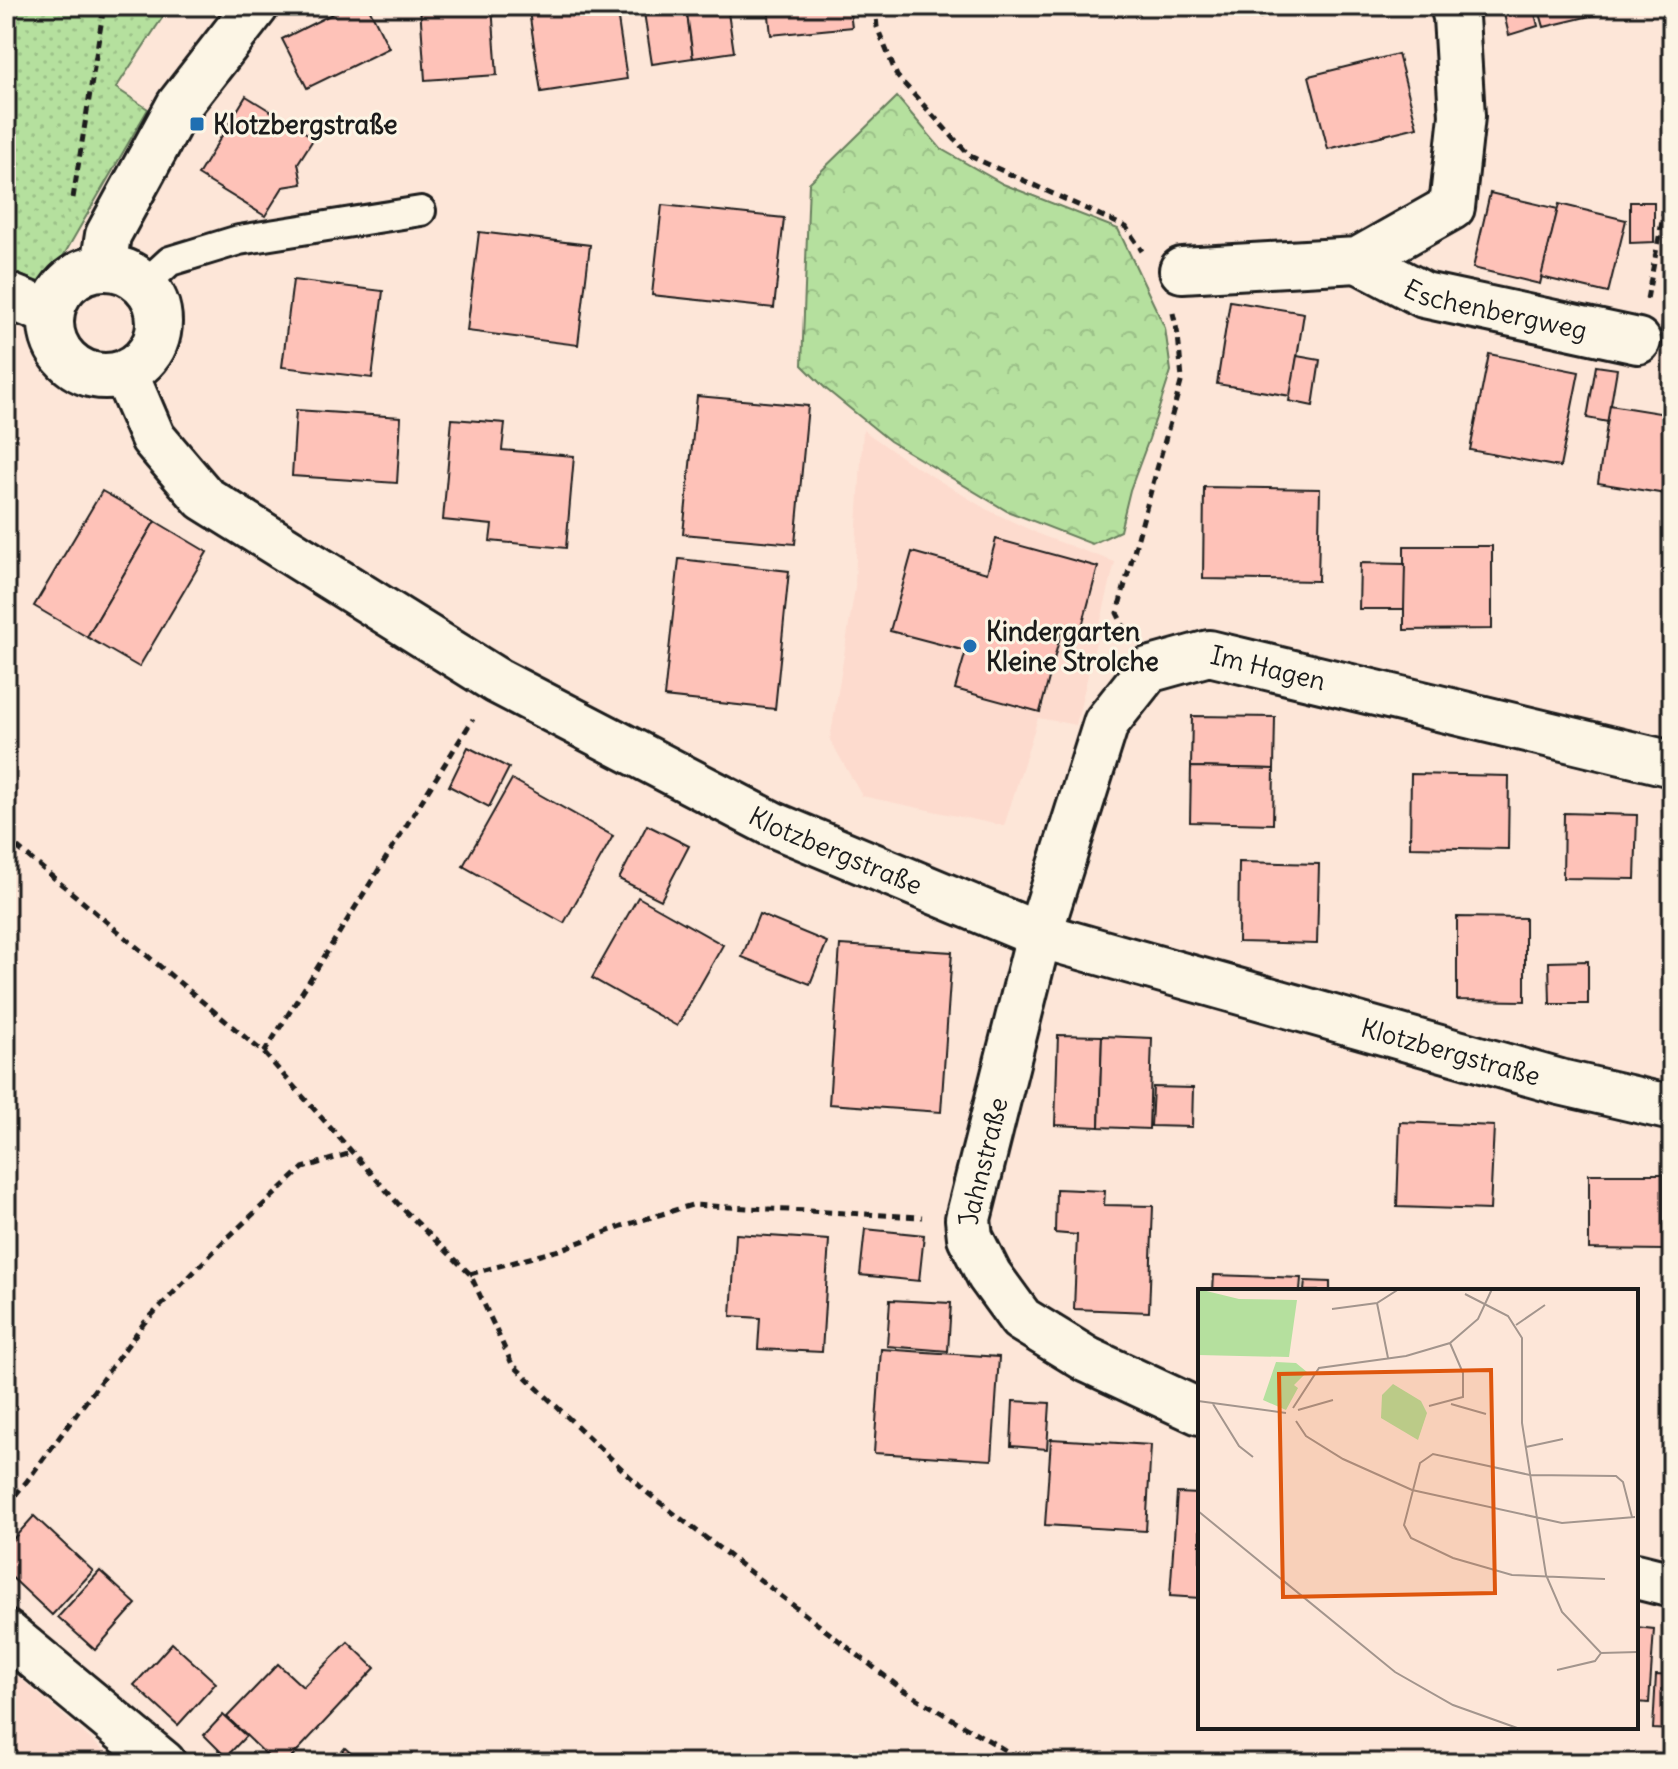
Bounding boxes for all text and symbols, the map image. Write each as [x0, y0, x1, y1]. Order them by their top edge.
place label: Klotzbergstraße [213, 108, 398, 141]
marker: Klotzbergstraße [188, 115, 206, 133]
street label: Eschenbergweg [1399, 271, 1590, 346]
place label: Kindergarten Kleine Strolche [986, 615, 1159, 678]
marker: Kindergarten Kleine Strolche [961, 637, 979, 655]
street label: Im Hagen [1207, 638, 1329, 697]
street label: Klotzbergstraße [744, 799, 927, 901]
street label: Klotzbergstraße [1357, 1010, 1544, 1092]
street label: Jahnstraße [951, 1094, 1014, 1228]
inset map [1198, 1289, 1638, 1729]

